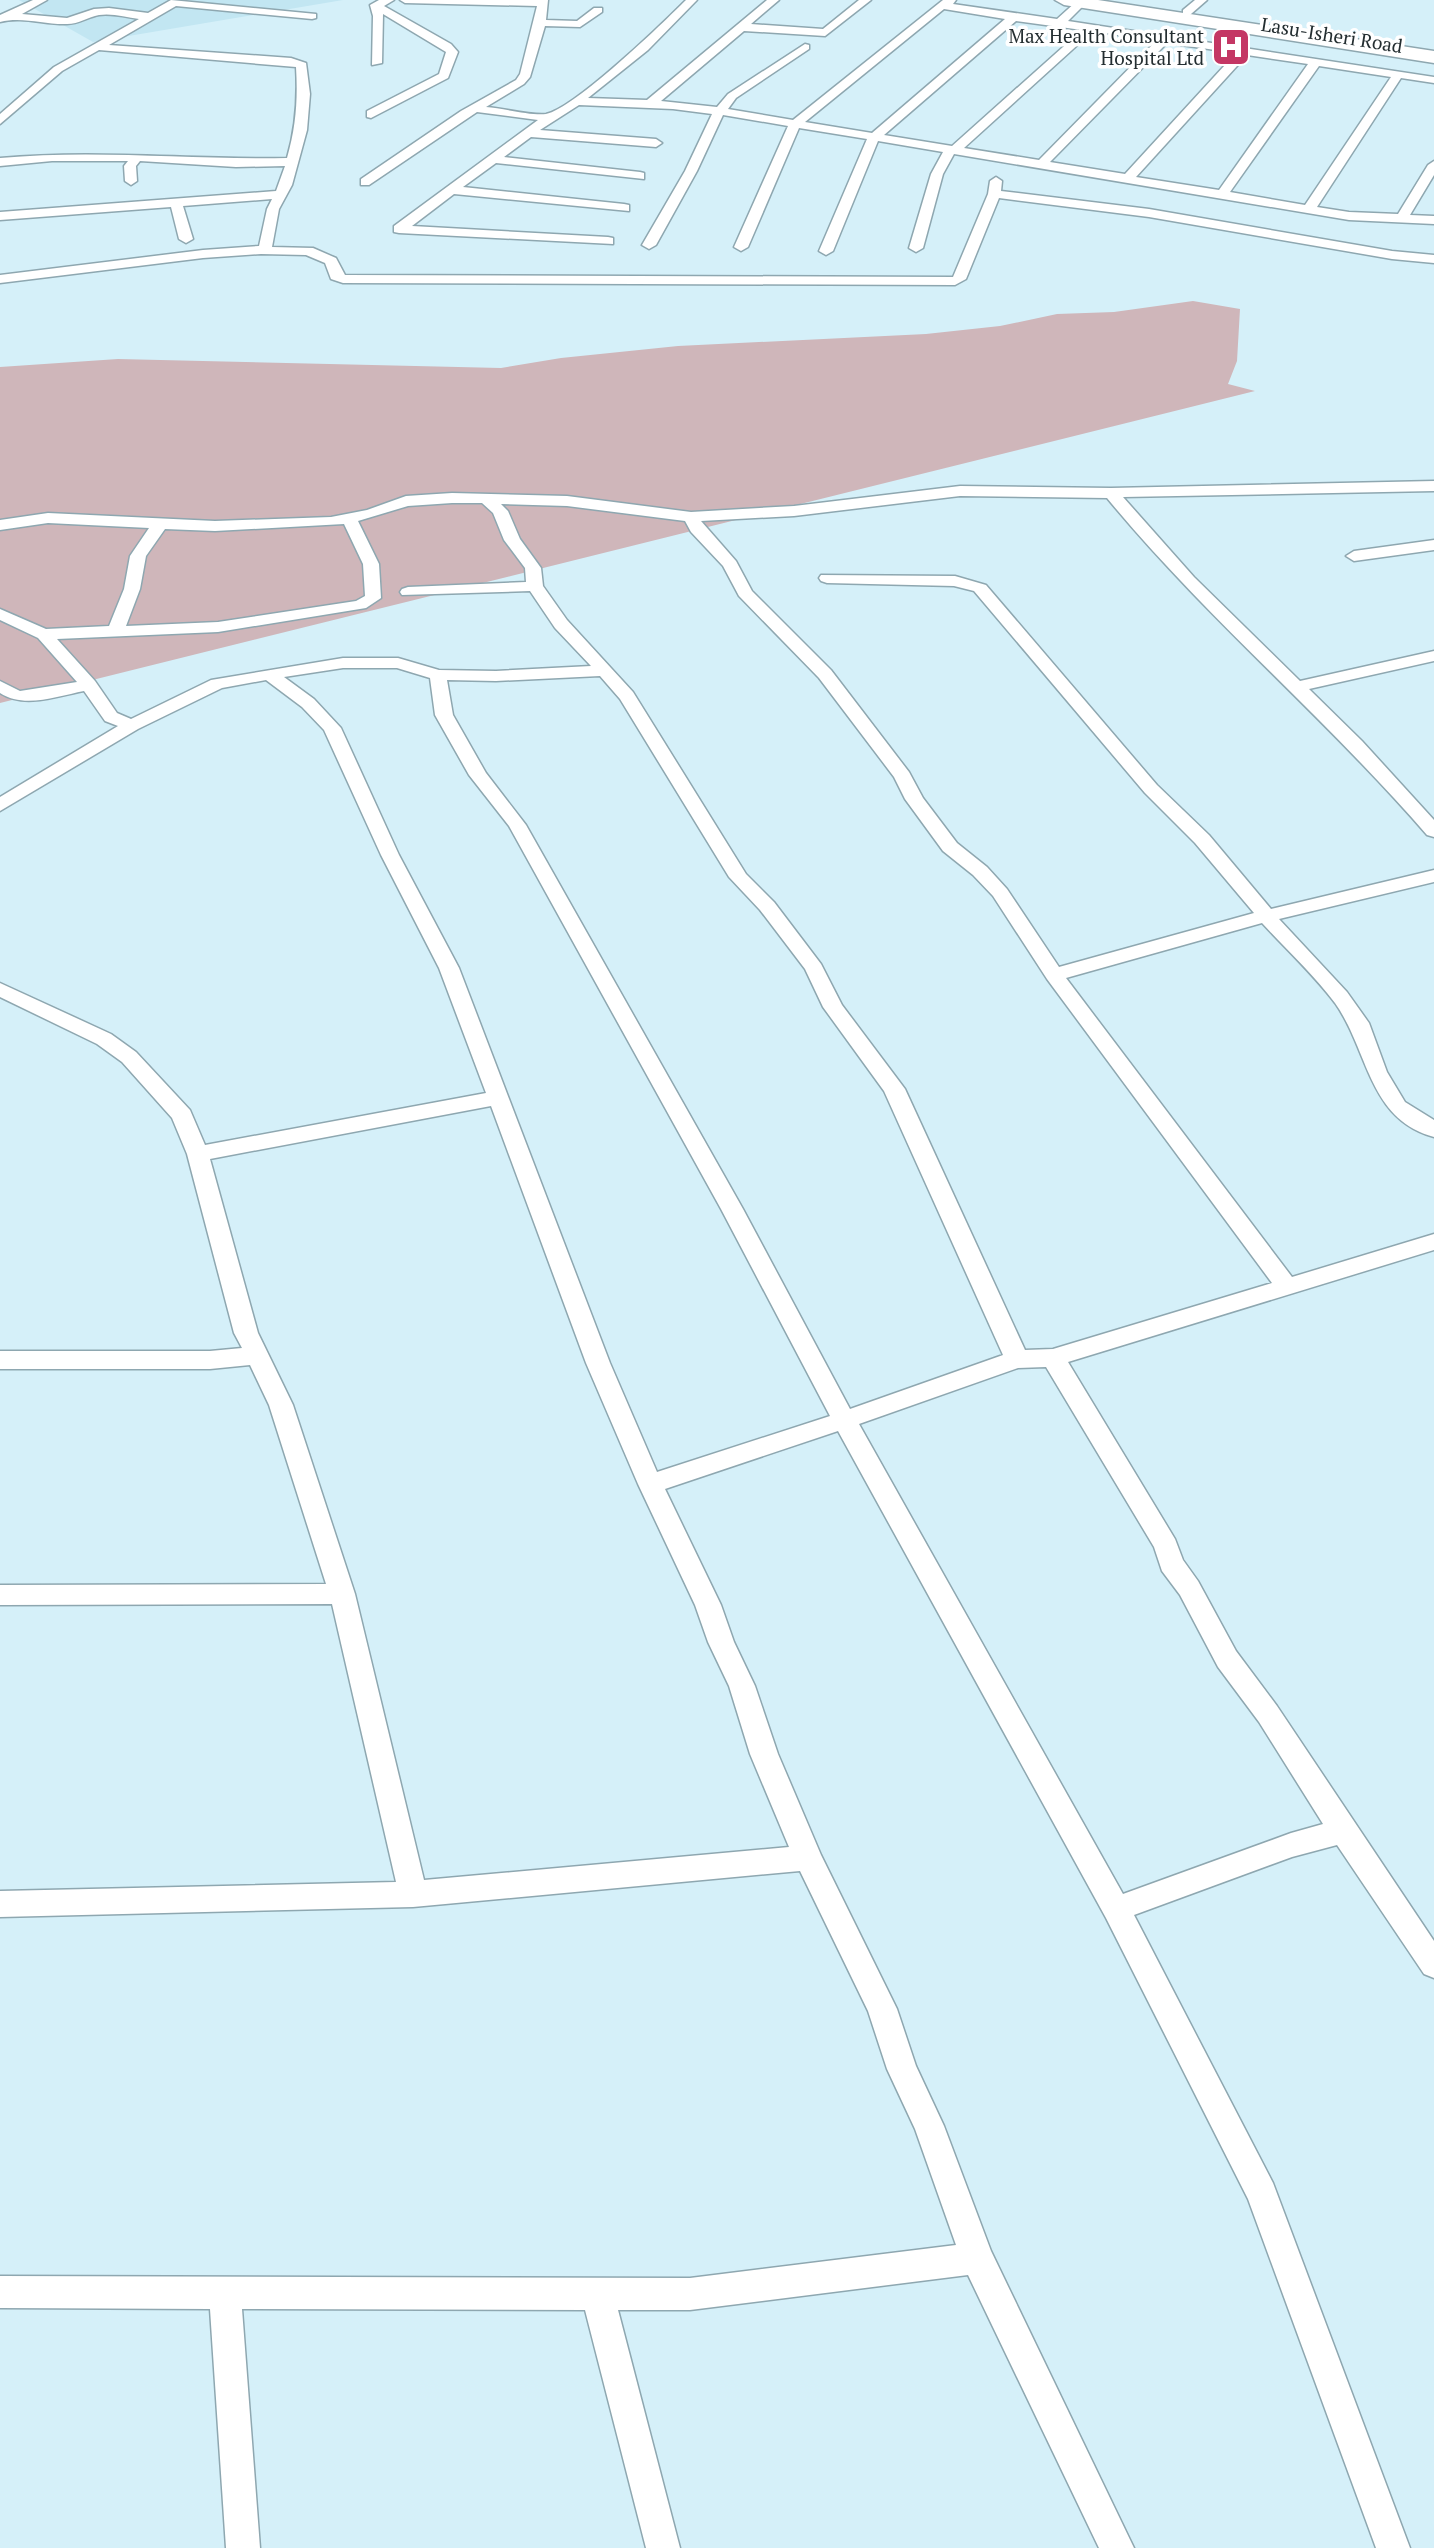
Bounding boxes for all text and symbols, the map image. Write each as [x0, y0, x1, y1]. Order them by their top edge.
street label: Lasu-Isheri Road [1260, 11, 1405, 58]
place label: Max Health Consultant Hospital Ltd [1009, 23, 1204, 70]
hospital icon: Max Health Consultant Hospital Ltd [1210, 26, 1252, 68]

